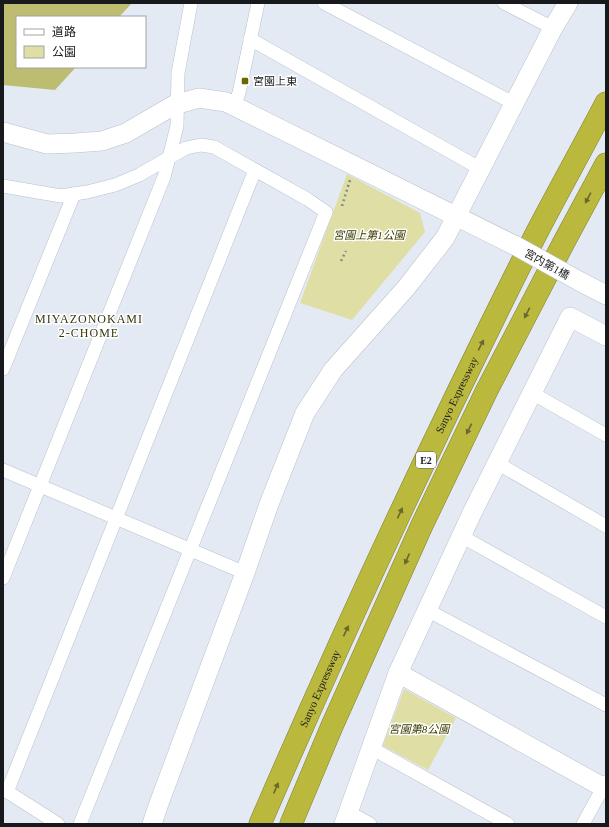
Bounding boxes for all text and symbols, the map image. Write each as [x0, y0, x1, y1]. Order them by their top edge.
legend [16, 16, 146, 68]
text: 道路 [52, 25, 76, 39]
text: 公園 [52, 45, 76, 59]
place label: 宮園上東 [253, 75, 297, 87]
marker: 宮園上東 [240, 76, 250, 86]
one-way arrow [584, 192, 591, 204]
park label: 宮園上第1公園 [333, 229, 407, 241]
street label: 宮内第1橋 [522, 247, 572, 281]
one-way arrow [524, 307, 530, 319]
district label: MIYAZONOKAMI 2-CHOME [35, 312, 143, 340]
one-way arrow [478, 340, 484, 351]
street label: Sanyo Expressway [433, 354, 480, 435]
one-way arrow [466, 424, 472, 435]
road number: E2 [416, 452, 436, 468]
one-way arrow [397, 507, 403, 519]
one-way arrow [404, 554, 410, 565]
one-way arrow [343, 625, 349, 637]
street label: Sanyo Expressway [297, 648, 342, 729]
park label: 宮園第8公園 [389, 723, 451, 735]
one-way arrow [273, 783, 279, 794]

